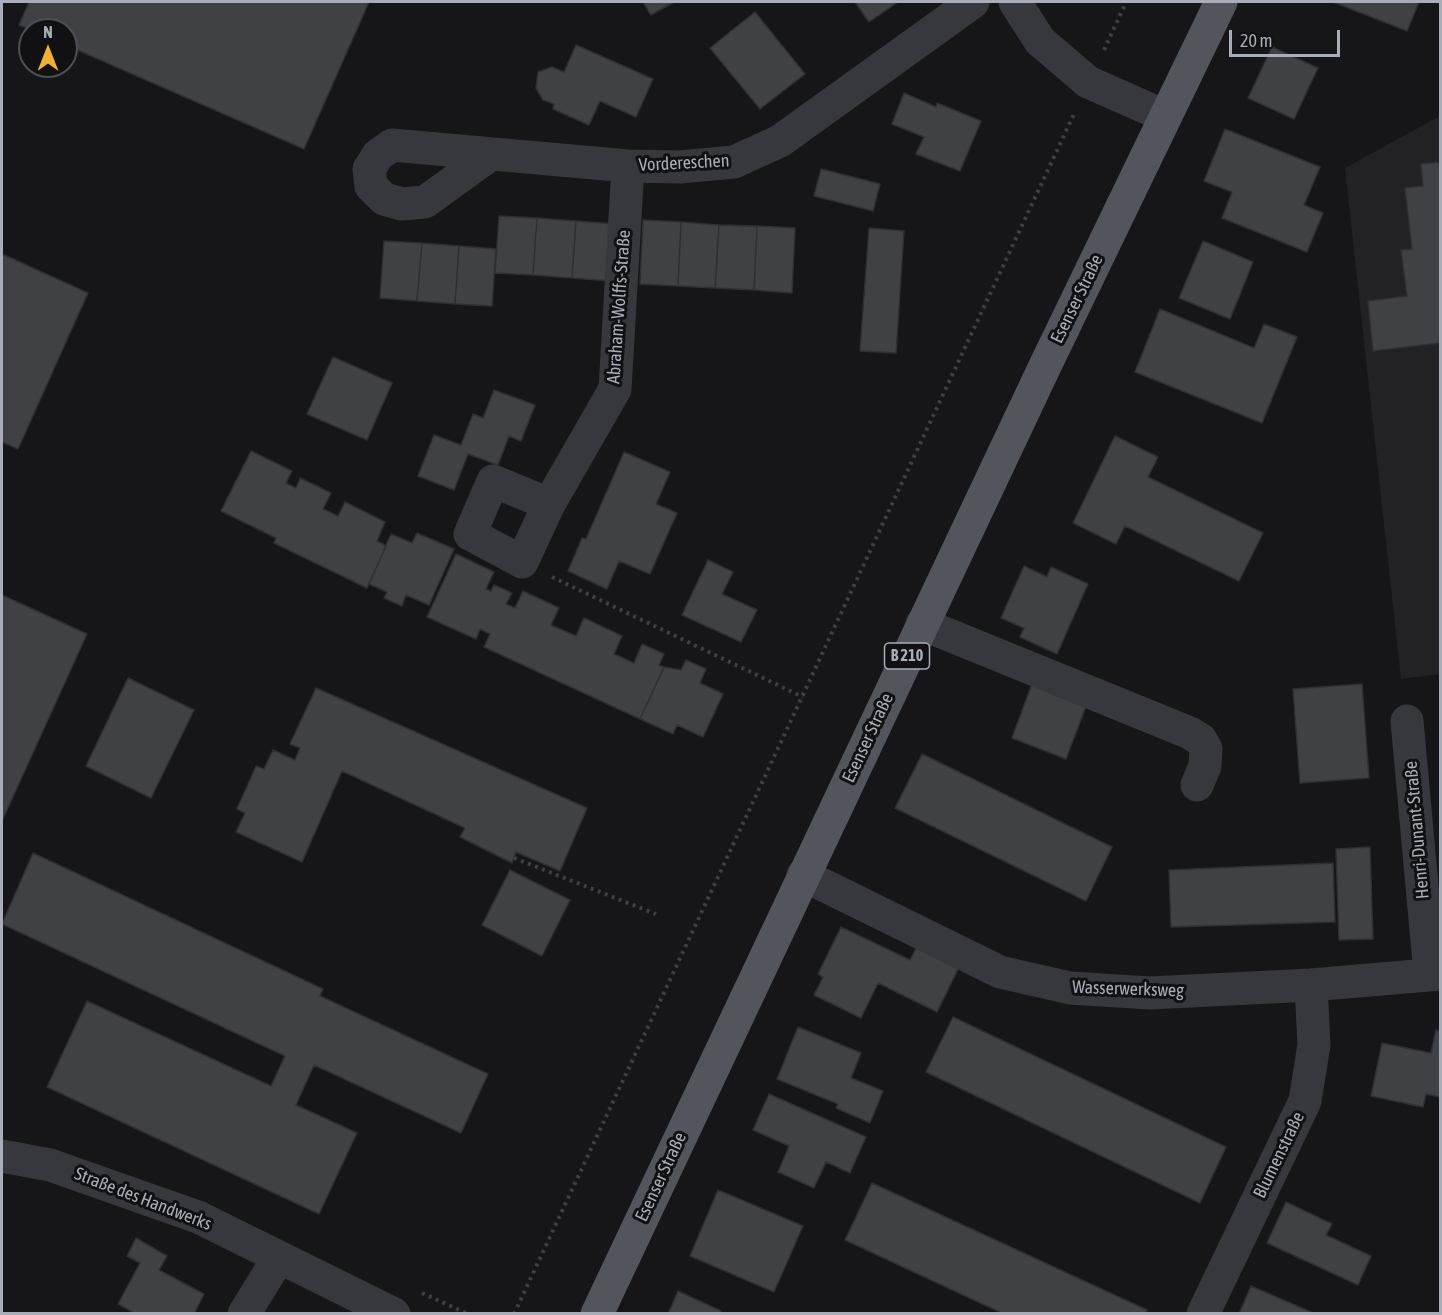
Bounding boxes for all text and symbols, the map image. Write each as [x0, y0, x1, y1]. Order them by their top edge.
north arrow [18, 18, 78, 78]
scale bar [1232, 18, 1343, 56]
text: N [43, 23, 53, 41]
text: 20 m [1240, 30, 1272, 51]
street label: Vordereschen [638, 150, 730, 176]
street label: Abraham-Wolffs-Straße [603, 229, 635, 385]
street label: Esenser Straße [1046, 251, 1108, 347]
road number: B 210 [884, 643, 930, 669]
street label: Esenser Straße [838, 690, 898, 786]
street label: Henri-Dunant-Straße [1400, 760, 1434, 900]
street label: Wasserwerksweg [1072, 976, 1184, 1002]
street label: Blumenstraße [1249, 1108, 1309, 1202]
street label: Esenser Straße [631, 1129, 691, 1225]
street label: Straße des Handwerks [71, 1163, 215, 1235]

